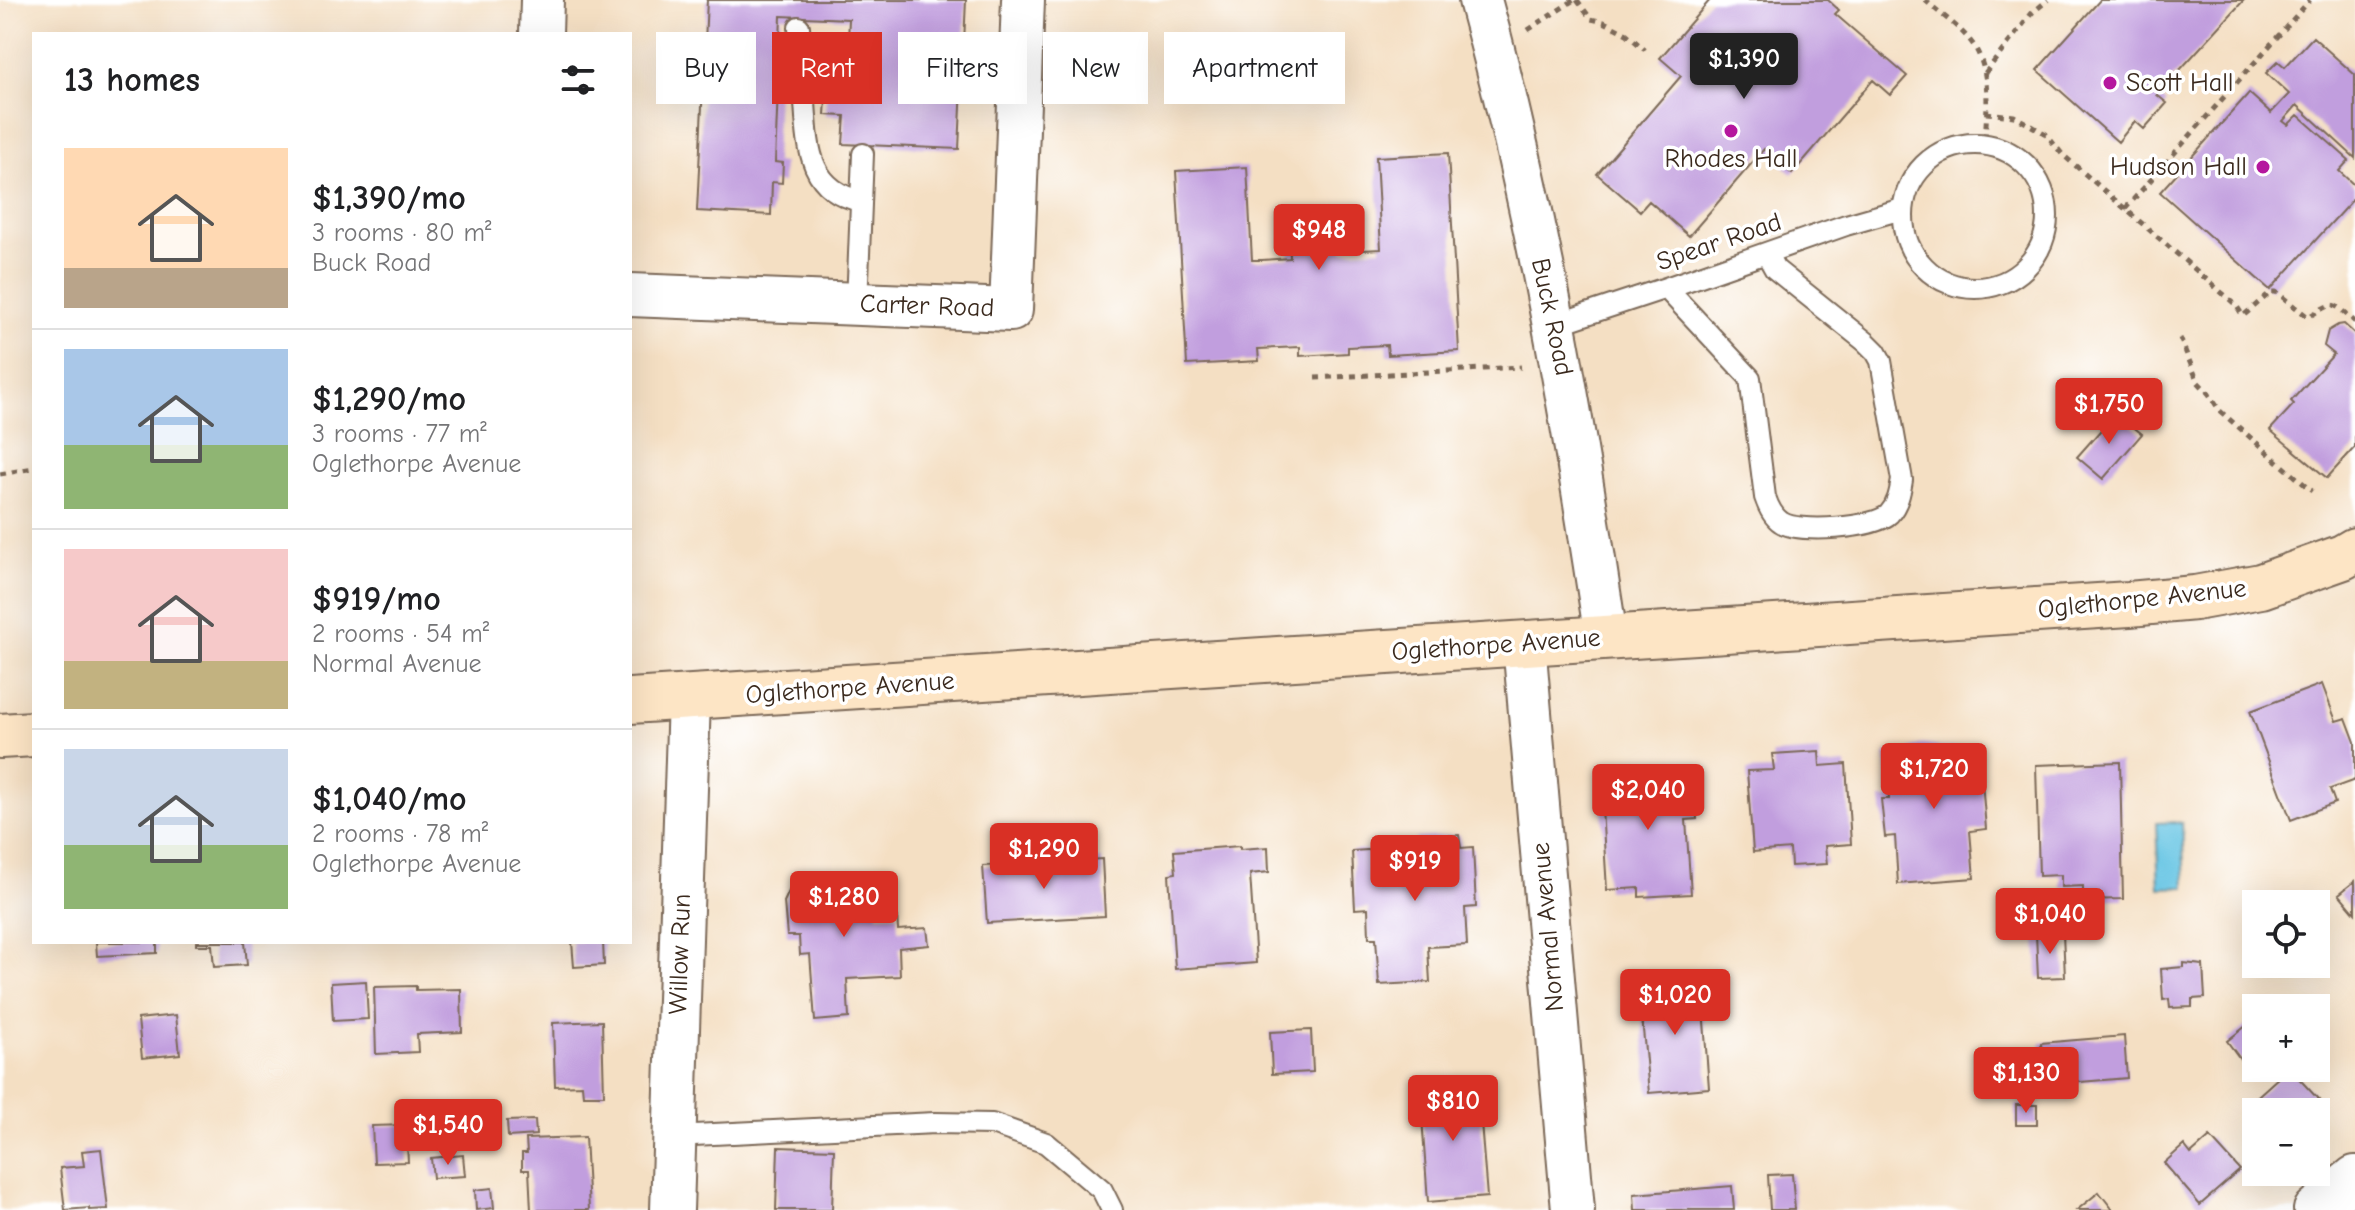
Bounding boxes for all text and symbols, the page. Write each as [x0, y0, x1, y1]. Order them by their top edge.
chip: Buy [656, 32, 756, 104]
chip: Rent [772, 32, 882, 104]
chip: Filters [898, 32, 1027, 104]
chip: New [1043, 32, 1148, 104]
chip: Apartment [1164, 32, 1345, 104]
pin: $1,390 [1679, 33, 1809, 101]
text: $1,390 [1708, 44, 1780, 74]
icon: filters [556, 58, 600, 102]
text: 13 homes [64, 60, 200, 100]
place label: Scott Hall [2126, 68, 2234, 98]
marker: Scott Hall [2101, 74, 2119, 92]
marker: Rhodes Hall [1722, 122, 1740, 140]
place label: Rhodes Hall [1664, 144, 1798, 174]
place label: Hudson Hall [2110, 152, 2247, 182]
marker: Hudson Hall [2254, 158, 2272, 176]
text: $1,390/mo [312, 178, 466, 218]
icon: home [128, 180, 224, 276]
pin: $948 [1272, 204, 1366, 272]
street label: Spear Road [1653, 207, 1785, 277]
text: $948 [1292, 215, 1346, 245]
text: 3 rooms · 80 m² [312, 218, 491, 248]
text: Buck Road [312, 248, 431, 278]
street label: Buck Road [1525, 256, 1579, 378]
street label: Carter Road [859, 289, 995, 323]
pin: $1,750 [2044, 378, 2174, 446]
text: $1,290/mo [312, 379, 466, 419]
icon: home [128, 381, 224, 477]
text: $1,750 [2073, 389, 2145, 419]
text: 3 rooms · 77 m² [312, 419, 487, 449]
text: Oglethorpe Avenue [312, 449, 521, 479]
street label: Oglethorpe Avenue [2036, 573, 2248, 625]
text: $919/mo [312, 579, 441, 619]
icon: home [128, 581, 224, 677]
text: 2 rooms · 54 m² [312, 619, 489, 649]
street label: Oglethorpe Avenue [1391, 623, 1601, 667]
text: Normal Avenue [312, 649, 482, 679]
street label: Oglethorpe Avenue [745, 666, 955, 710]
pin: $1,720 [1869, 743, 1999, 811]
text: $1,720 [1899, 754, 1969, 784]
pin: $2,040 [1583, 764, 1713, 832]
text: $2,040 [1610, 775, 1686, 805]
text: $1,040/mo [312, 779, 467, 819]
icon: home [128, 781, 224, 877]
text: 2 rooms · 78 m² [312, 819, 488, 849]
pin: $1,290 [979, 823, 1109, 891]
text: $1,290 [1008, 834, 1080, 864]
pin: $919 [1368, 835, 1462, 903]
street label: Normal Avenue [1526, 841, 1570, 1013]
text: $919 [1388, 846, 1442, 876]
text: Oglethorpe Avenue [312, 849, 521, 879]
pin: $1,280 [779, 871, 909, 939]
text: $1,280 [808, 882, 880, 912]
pin: $1,040 [1985, 888, 2115, 956]
map controls [2242, 890, 2330, 1186]
button: locate [2242, 890, 2330, 978]
street label: Willow Run [663, 893, 697, 1015]
text: $1,040 [2014, 899, 2086, 929]
pin: $1,020 [1610, 969, 1740, 1037]
text: $1,020 [1638, 980, 1712, 1010]
button: + [2242, 994, 2330, 1082]
pin: $1,130 [1961, 1047, 2091, 1115]
text: $1,130 [1992, 1058, 2060, 1088]
pin: $810 [1406, 1075, 1500, 1143]
text: $810 [1426, 1086, 1480, 1116]
button: − [2242, 1098, 2330, 1186]
pin: $1,540 [383, 1099, 513, 1167]
text: $1,540 [412, 1110, 484, 1140]

